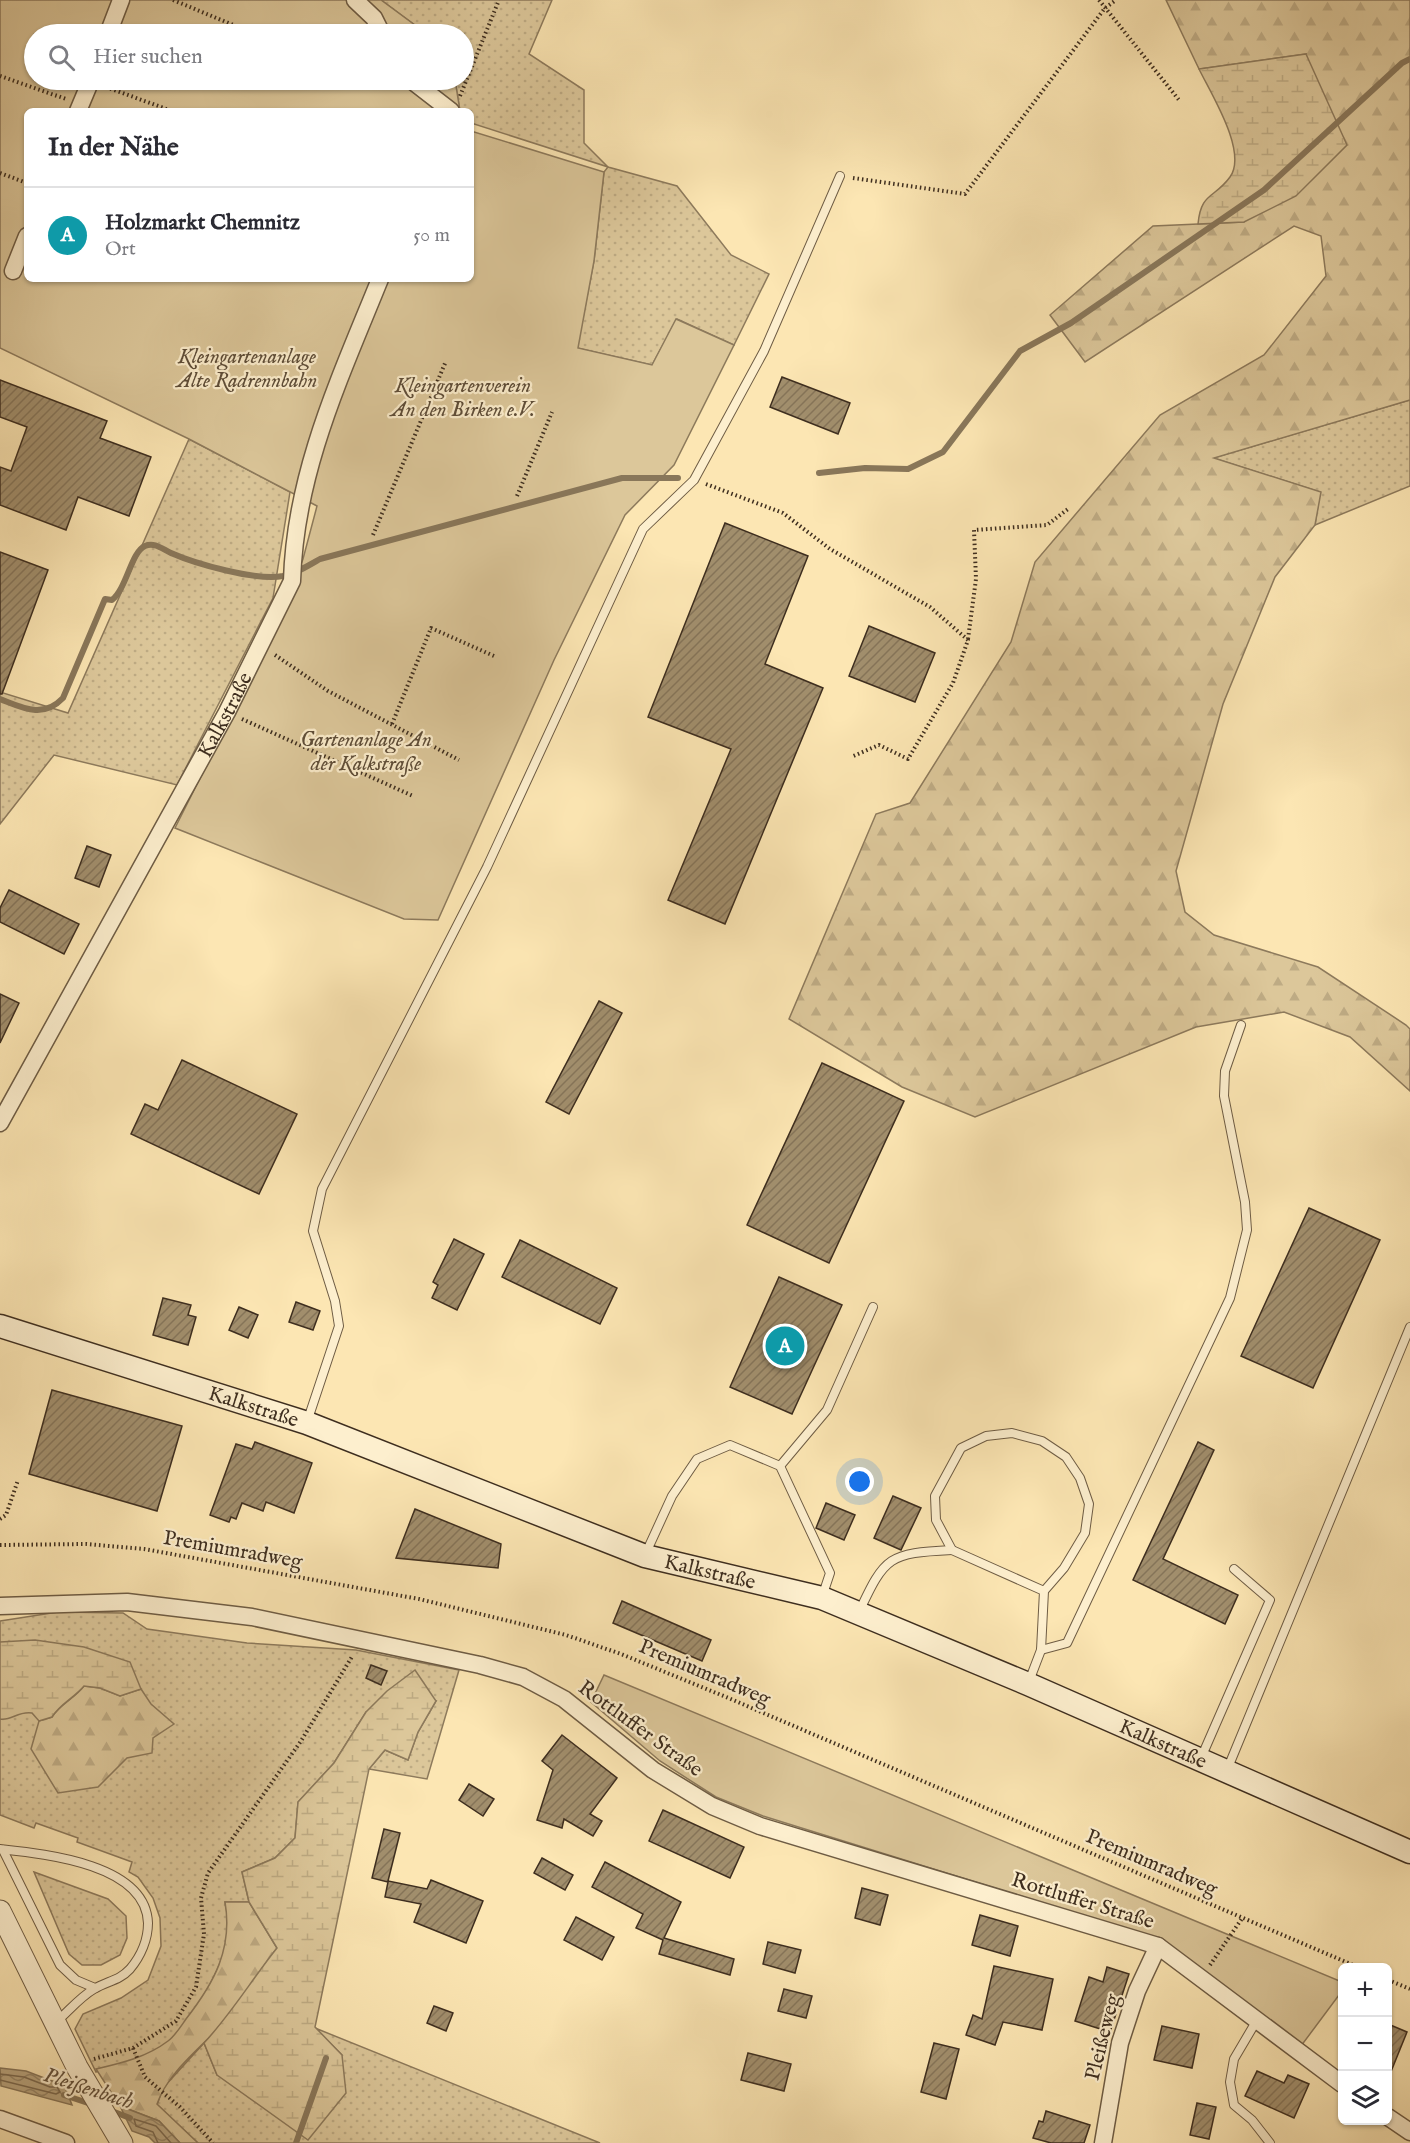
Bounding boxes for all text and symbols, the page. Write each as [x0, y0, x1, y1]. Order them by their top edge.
search box [24, 24, 474, 90]
icon: search [45, 41, 78, 74]
text: Hier suchen [93, 43, 203, 71]
text: In der Nähe [48, 131, 179, 164]
text: Holzmarkt Chemnitz [105, 209, 300, 237]
text: A [61, 223, 74, 248]
text: 50 m [413, 223, 450, 248]
text: Ort [105, 237, 136, 262]
park label: Kleingartenanlage Alte Radrennbahn [175, 344, 317, 395]
park label: Kleingartenverein An den Birken e.V. [389, 373, 536, 424]
street label: Kalkstraße [192, 668, 260, 763]
park label: Gartenanlage An der Kalkstraße [300, 727, 432, 778]
pin: A [766, 1324, 804, 1368]
street label: Kalkstraße [205, 1381, 302, 1435]
your location [845, 1467, 874, 1496]
street label: Premiumradweg [161, 1525, 305, 1576]
street label: Kalkstraße [661, 1549, 758, 1597]
street label: Premiumradweg [634, 1633, 775, 1714]
street label: Rottluffer Straße [572, 1675, 708, 1784]
street label: Kalkstraße [1114, 1714, 1211, 1776]
street label: Premiumradweg [1081, 1823, 1222, 1904]
street label: Rottluffer Straße [1008, 1867, 1158, 1936]
map controls [1338, 1963, 1392, 2125]
button: + [1338, 1963, 1392, 2017]
street label: Pleißeweg [1080, 1991, 1127, 2083]
button: − [1338, 2017, 1392, 2071]
water label: Pleißenbach [40, 2061, 137, 2117]
button: layers [1338, 2071, 1392, 2125]

